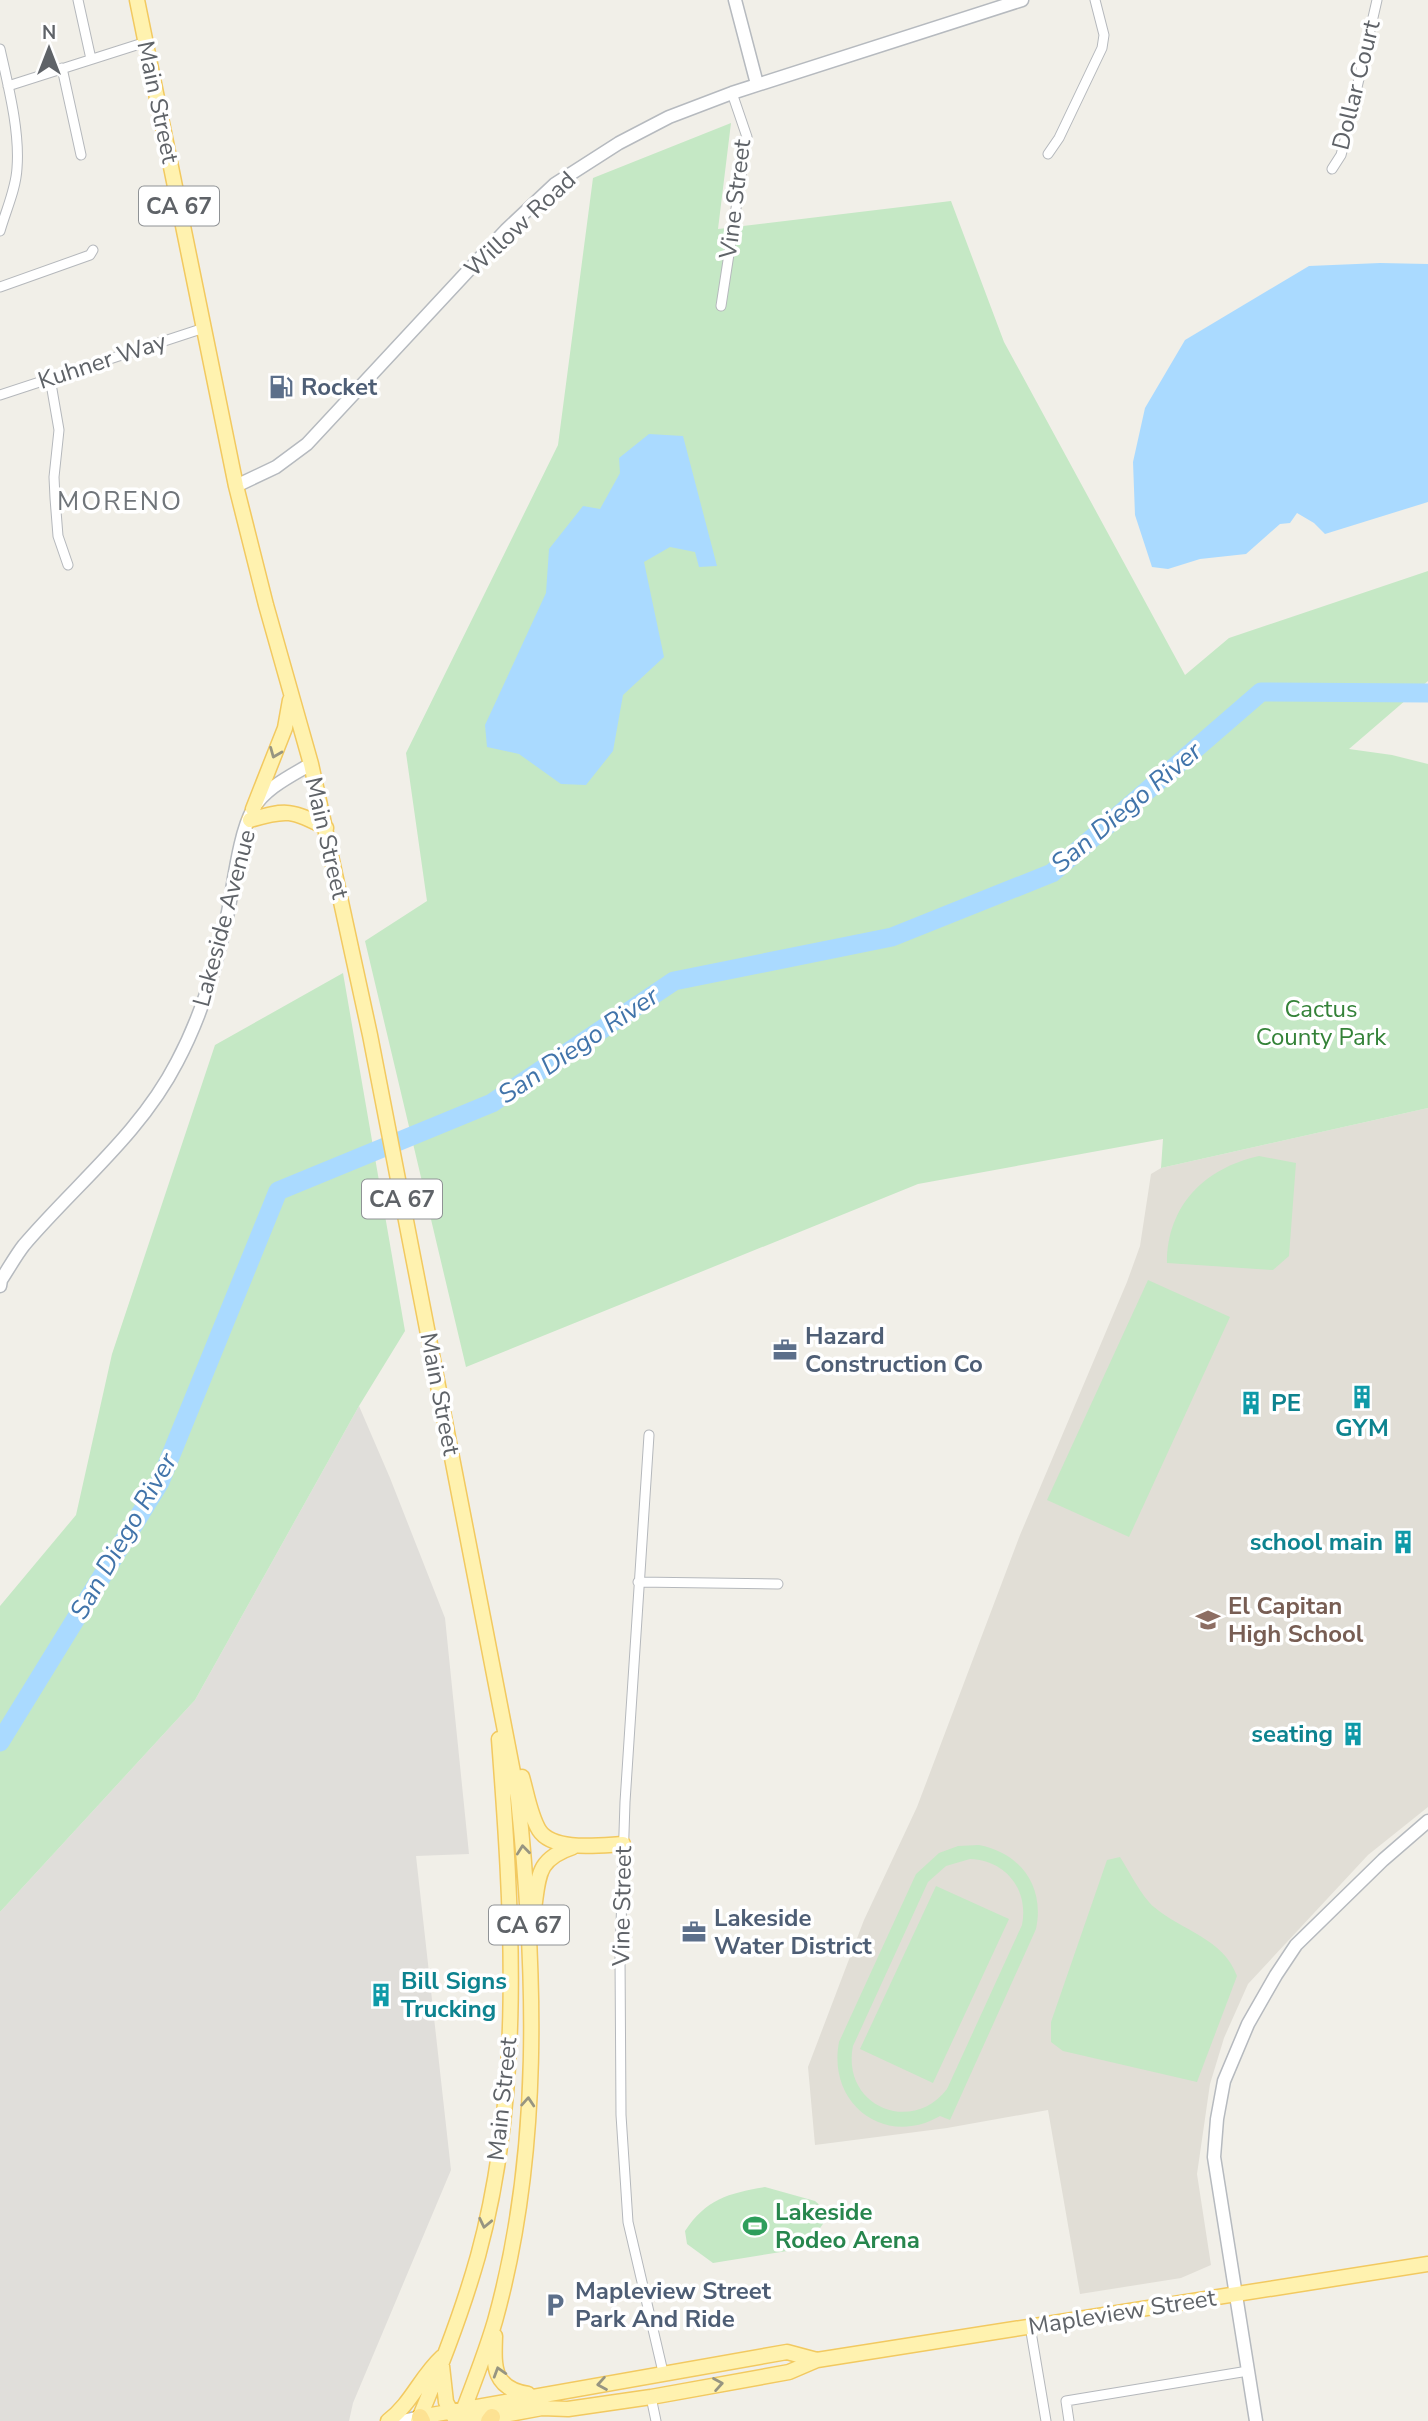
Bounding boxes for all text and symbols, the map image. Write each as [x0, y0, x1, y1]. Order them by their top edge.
north arrow [14, 14, 84, 84]
street label: Dollar Court [1324, 16, 1388, 153]
text: N [42, 20, 56, 46]
street label: Main Street [129, 38, 187, 167]
street label: Vine Street [712, 137, 758, 262]
street label: Willow Road [457, 164, 583, 284]
road number: CA 67 [139, 186, 219, 226]
street label: Kuhner Way [34, 325, 171, 397]
place label: Rocket [301, 371, 378, 403]
fuel station icon: Rocket [267, 373, 295, 401]
district label: MORENO [57, 484, 183, 519]
water label: San Diego River [1044, 734, 1210, 881]
one-way arrow [270, 746, 284, 758]
street label: Main Street [297, 774, 357, 903]
street label: Lakeside Avenue [185, 826, 263, 1010]
water label: San Diego River [491, 978, 666, 1112]
park label: Cactus County Park [1256, 993, 1387, 1053]
road number: CA 67 [362, 1180, 442, 1218]
place label: Hazard Construction Co [805, 1320, 983, 1380]
street label: Main Street [412, 1330, 468, 1459]
office icon: Hazard Construction Co [771, 1336, 799, 1364]
building icon: GYM [1348, 1383, 1376, 1411]
place label: PE [1271, 1387, 1301, 1419]
building icon: PE [1237, 1389, 1265, 1417]
place label: GYM [1335, 1412, 1389, 1444]
water label: San Diego River [62, 1446, 186, 1626]
place label: school main [1250, 1526, 1383, 1558]
building icon: school main [1389, 1528, 1417, 1556]
place label: El Capitan High School [1228, 1590, 1364, 1650]
school or university icon: El Capitan High School [1194, 1606, 1222, 1634]
place label: seating [1251, 1718, 1333, 1750]
building icon: seating [1339, 1720, 1367, 1748]
one-way arrow [516, 1844, 531, 1855]
street label: Vine Street [605, 1845, 639, 1967]
place label: Lakeside Water District [714, 1902, 873, 1962]
road number: CA 67 [489, 1906, 569, 1944]
office icon: Lakeside Water District [680, 1918, 708, 1946]
place label: Bill Signs Trucking [401, 1965, 507, 2025]
building icon: Bill Signs Trucking [367, 1981, 395, 2009]
street label: Main Street [480, 2035, 524, 2162]
one-way arrow [520, 2096, 535, 2107]
place label: Lakeside Rodeo Arena [775, 2196, 920, 2256]
sports icon: Lakeside Rodeo Arena [741, 2212, 769, 2240]
one-way arrow [478, 2217, 493, 2229]
place label: Mapleview Street Park And Ride [575, 2275, 772, 2335]
street label: Mapleview Street [1026, 2281, 1219, 2343]
parking icon: Mapleview Street Park And Ride [541, 2291, 569, 2319]
one-way arrow [492, 2367, 507, 2379]
one-way arrow [596, 2376, 608, 2391]
one-way arrow [712, 2377, 724, 2392]

